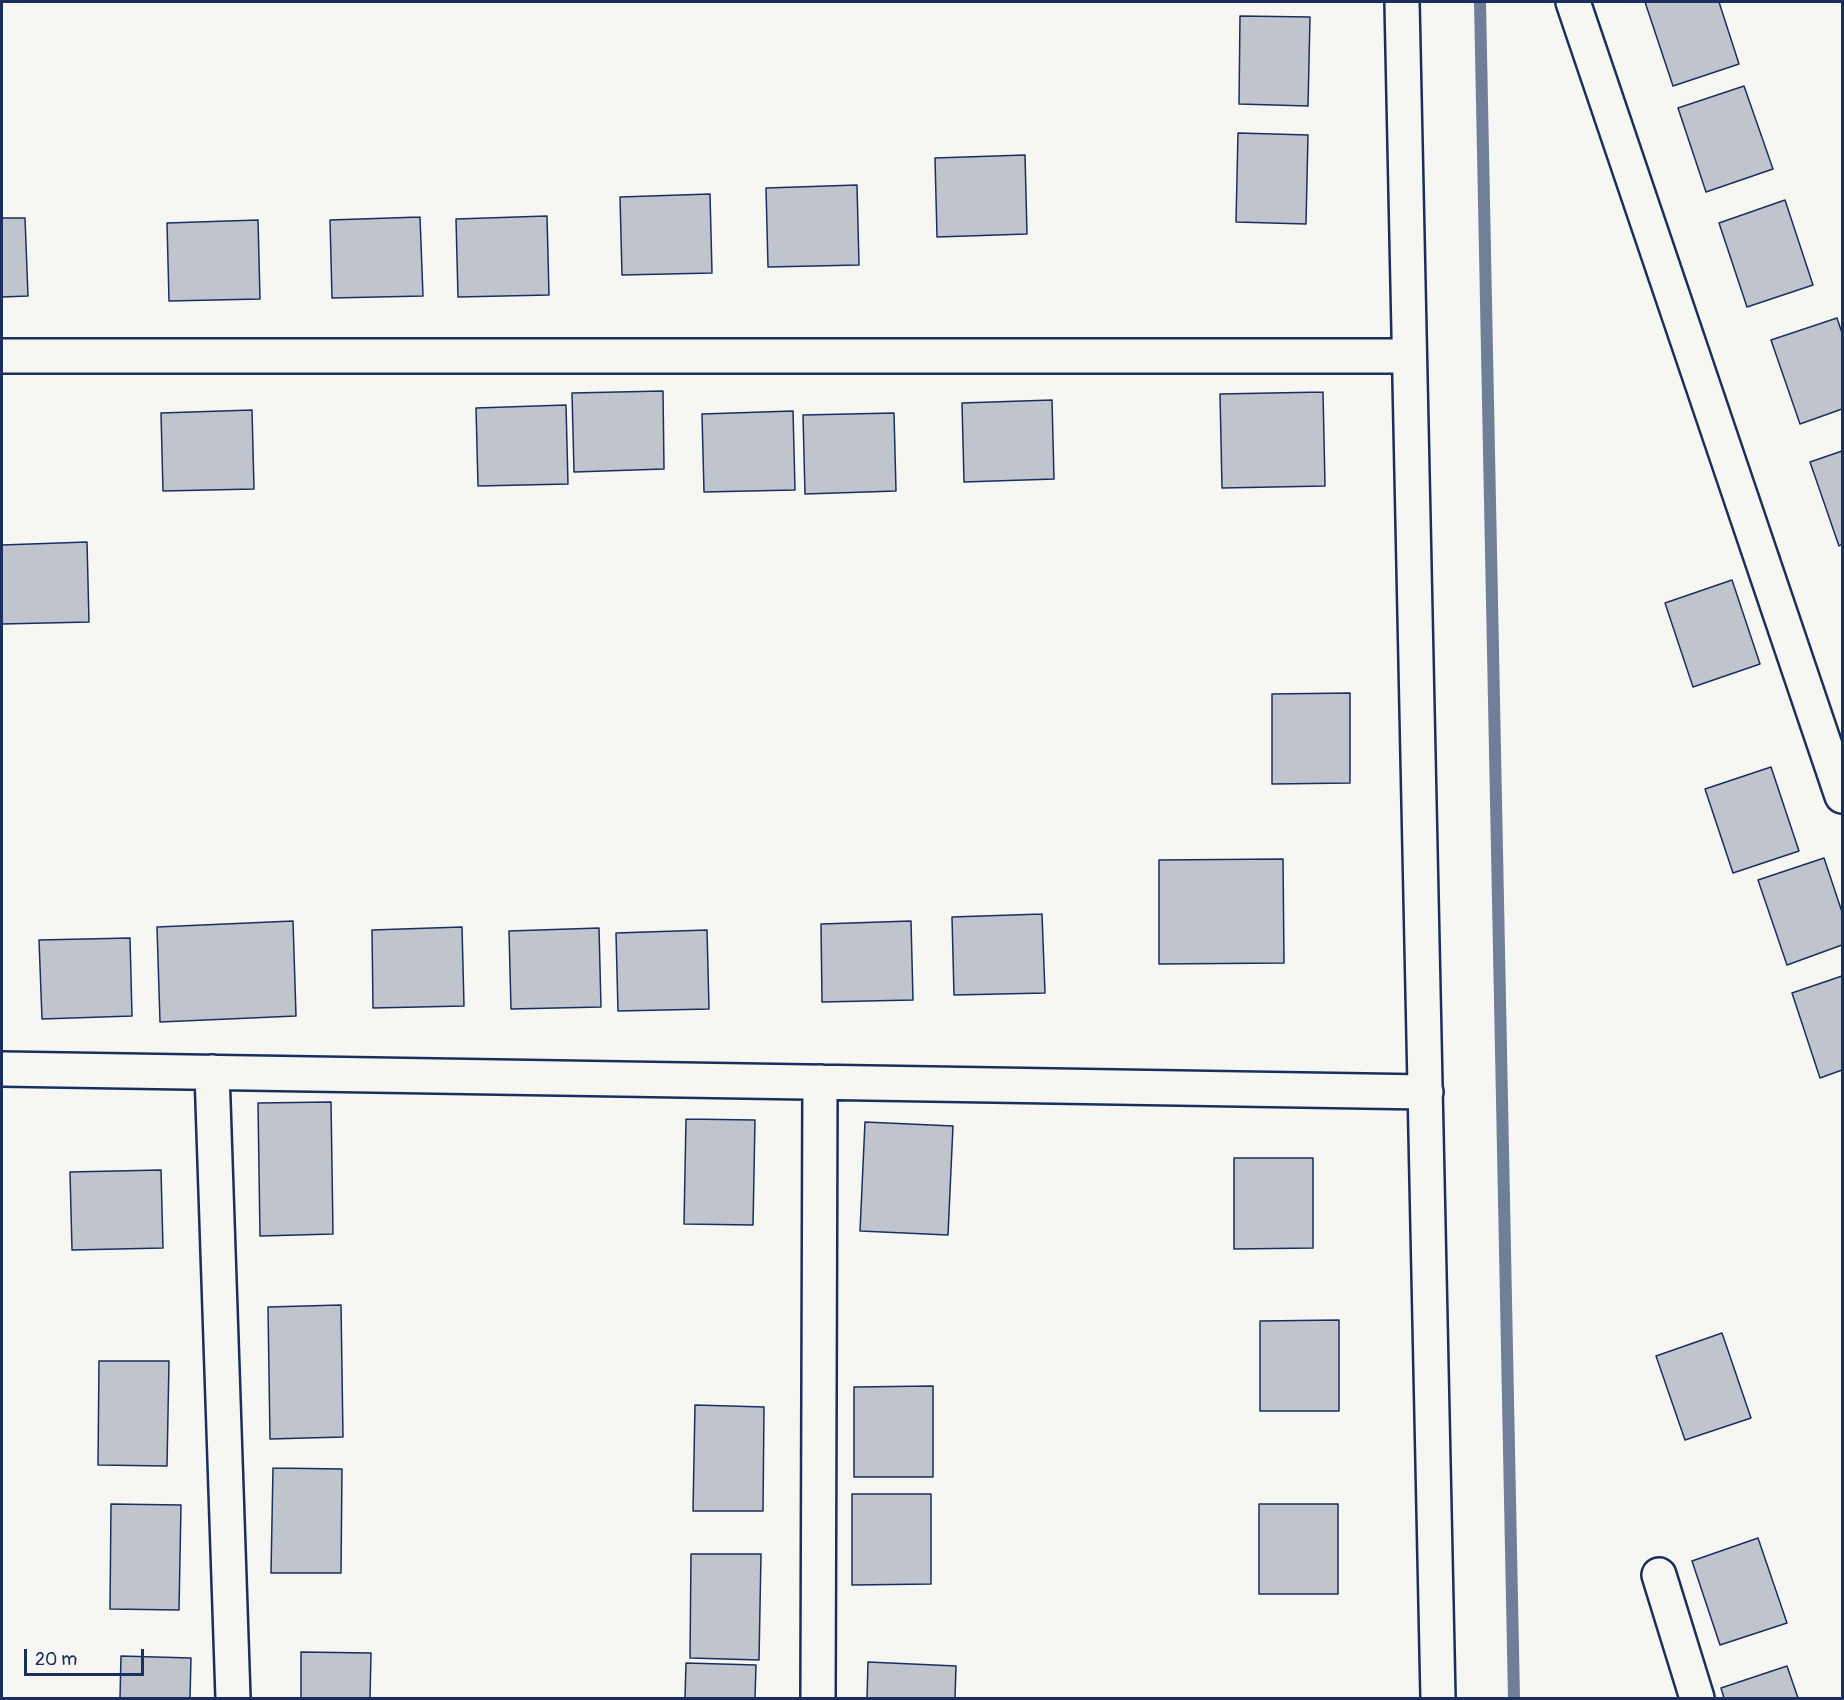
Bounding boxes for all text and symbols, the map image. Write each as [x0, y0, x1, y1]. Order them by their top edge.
scale bar [27, 1637, 147, 1675]
text: 20 m [35, 1648, 77, 1671]

